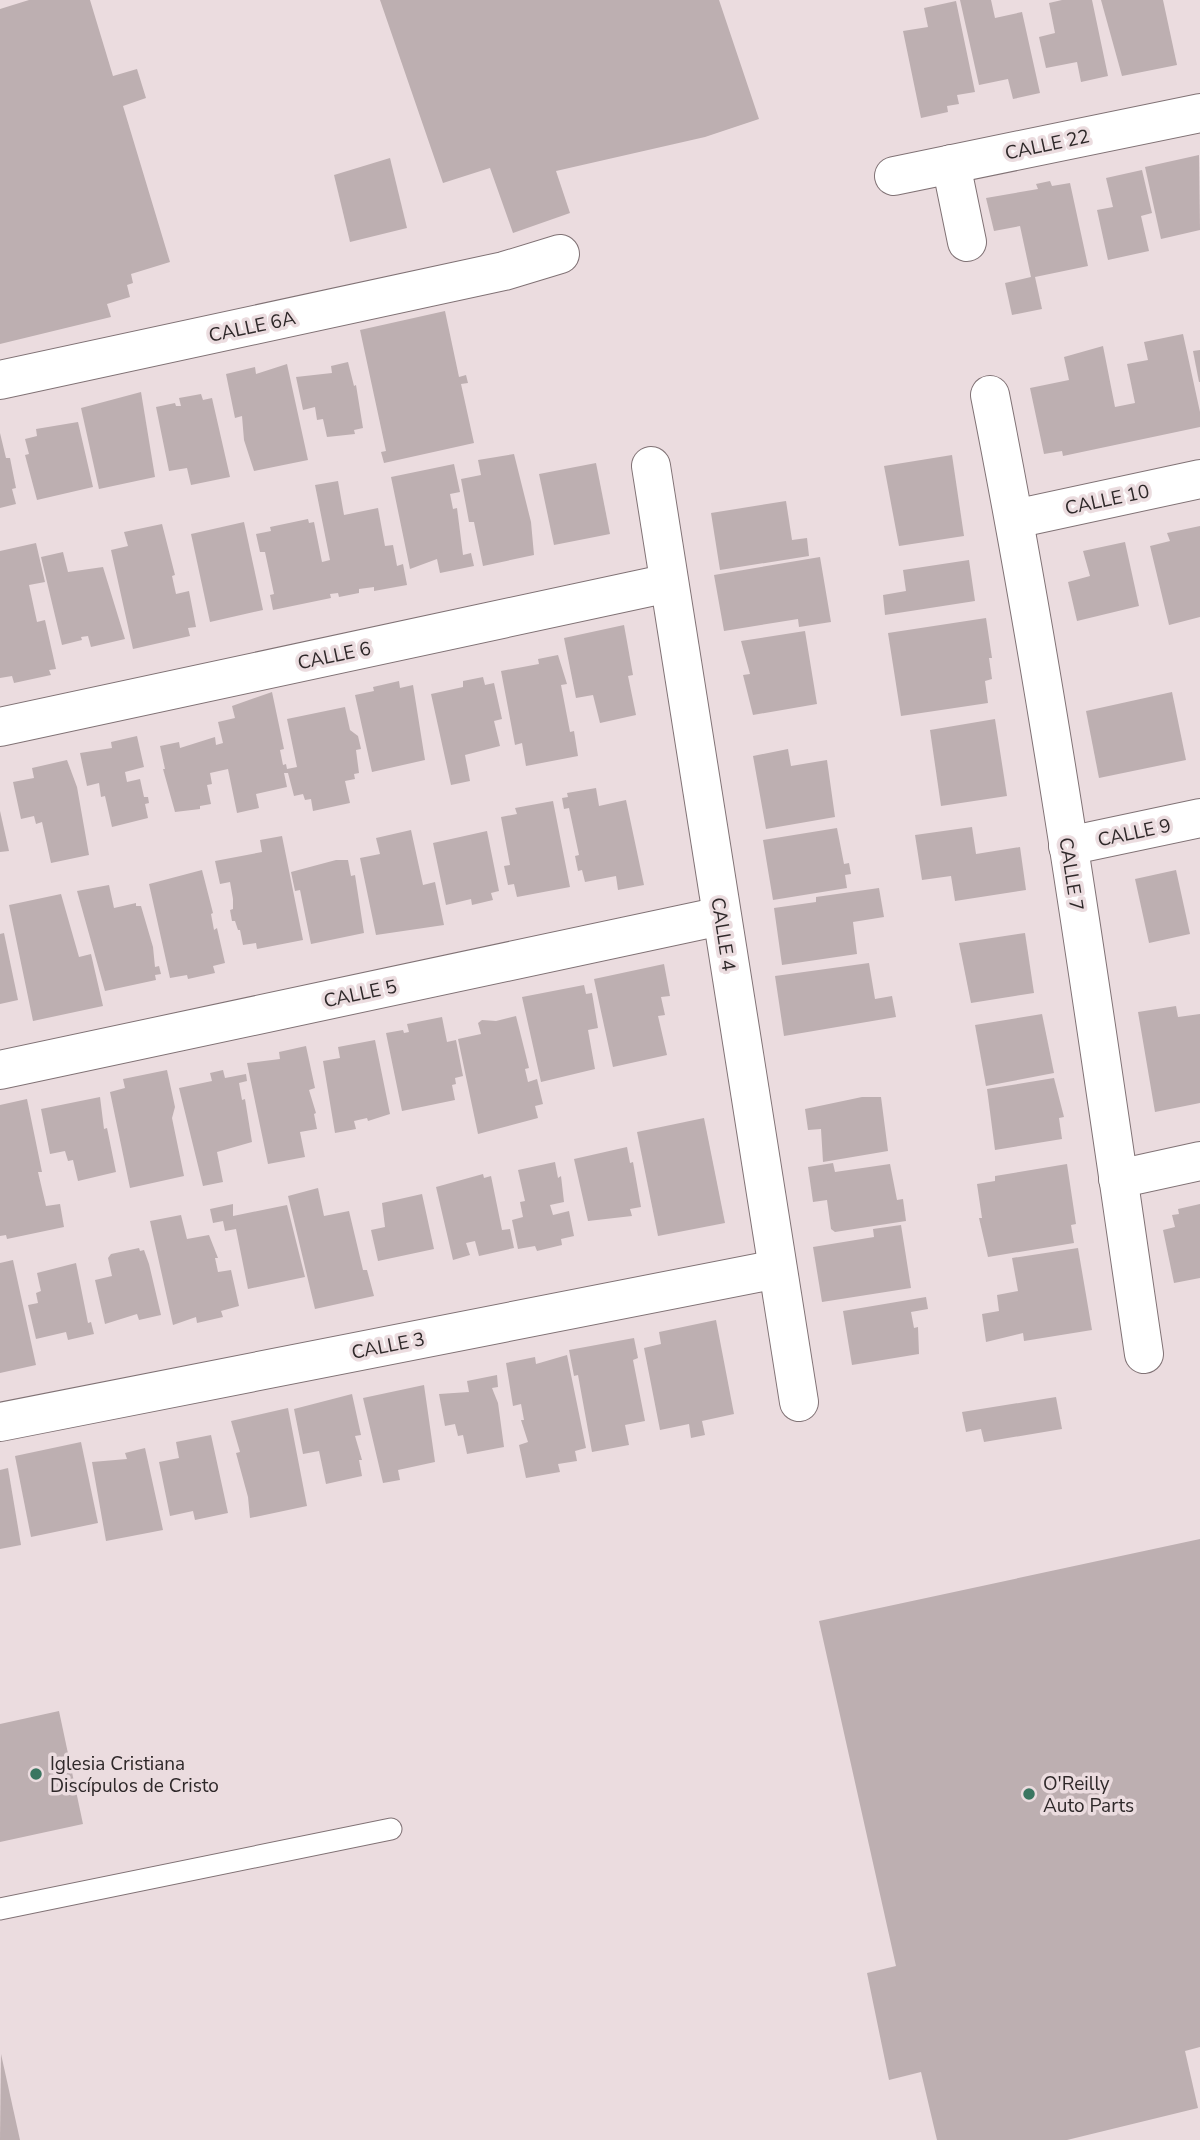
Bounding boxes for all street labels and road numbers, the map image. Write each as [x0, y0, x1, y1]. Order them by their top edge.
street label: CALLE 22 [1003, 123, 1092, 167]
street label: CALLE 6A [206, 305, 298, 349]
street label: CALLE 10 [1063, 478, 1152, 522]
street label: CALLE 6 [295, 636, 373, 676]
street label: CALLE 9 [1095, 813, 1173, 853]
street label: CALLE 7 [1052, 835, 1090, 913]
street label: CALLE 4 [704, 895, 742, 973]
street label: CALLE 5 [321, 974, 399, 1014]
street label: CALLE 3 [349, 1326, 427, 1366]

